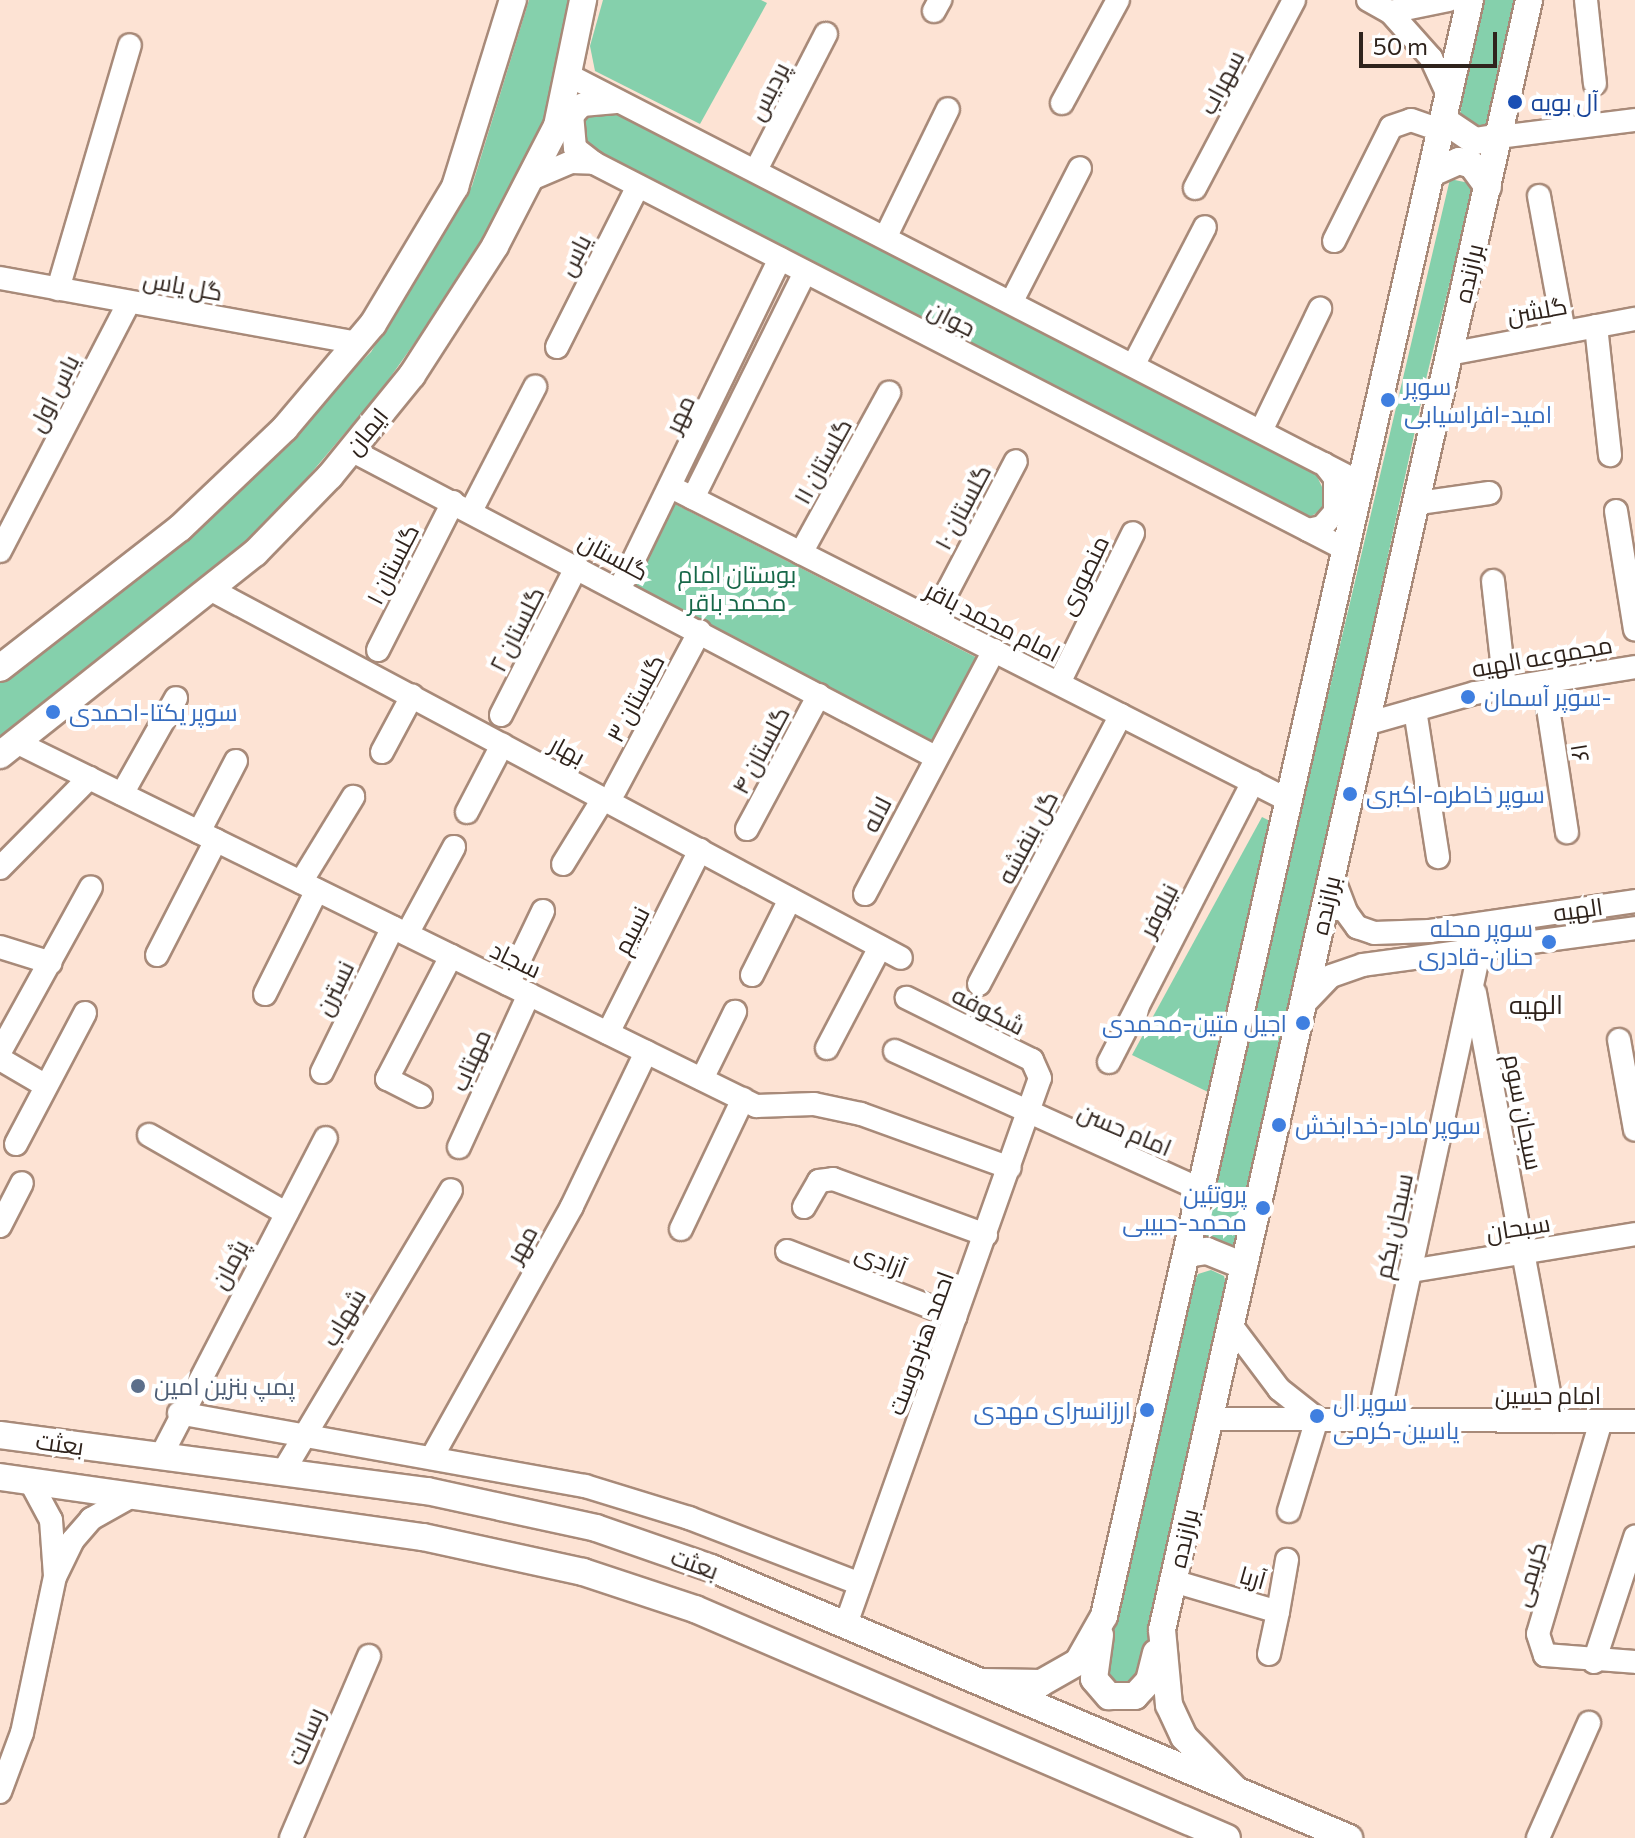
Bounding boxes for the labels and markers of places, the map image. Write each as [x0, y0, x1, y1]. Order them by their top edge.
place label: آل بویه [1531, 88, 1599, 116]
marker: آل بویه [1506, 93, 1524, 111]
place label: سوپر امید-افراسیابی [1404, 372, 1552, 428]
marker: سوپر امید-افراسیابی [1379, 391, 1397, 409]
place label: سوپر آسمان- [1484, 683, 1612, 711]
marker: سوپر آسمان- [1459, 688, 1477, 706]
place label: سوپر یکتا-احمدی [69, 698, 238, 726]
marker: سوپر یکتا-احمدی [44, 703, 62, 721]
place label: سوپر خاطره-اکبری [1366, 780, 1545, 808]
marker: سوپر خاطره-اکبری [1341, 785, 1359, 803]
place label: سوپر محله حنان-قادری [1418, 914, 1533, 970]
marker: سوپر محله حنان-قادری [1540, 933, 1558, 951]
place label: اجیل متین-محمدی [1102, 1009, 1287, 1037]
marker: اجیل متین-محمدی [1294, 1014, 1312, 1032]
place label: سوپر مادر-خدابخش [1295, 1111, 1481, 1139]
marker: سوپر مادر-خدابخش [1270, 1116, 1288, 1134]
place label: پروتئین محمد-حبیبی [1122, 1180, 1247, 1236]
marker: پروتئین محمد-حبیبی [1254, 1199, 1272, 1217]
place label: پمپ بنزین امین [154, 1372, 295, 1400]
marker: پمپ بنزین امین [129, 1377, 147, 1395]
place label: سوپر ال یاسین-کرمی [1333, 1388, 1459, 1444]
place label: ارزانسرای مهدی [973, 1396, 1131, 1424]
marker: ارزانسرای مهدی [1138, 1401, 1156, 1419]
marker: سوپر ال یاسین-کرمی [1308, 1407, 1326, 1425]

